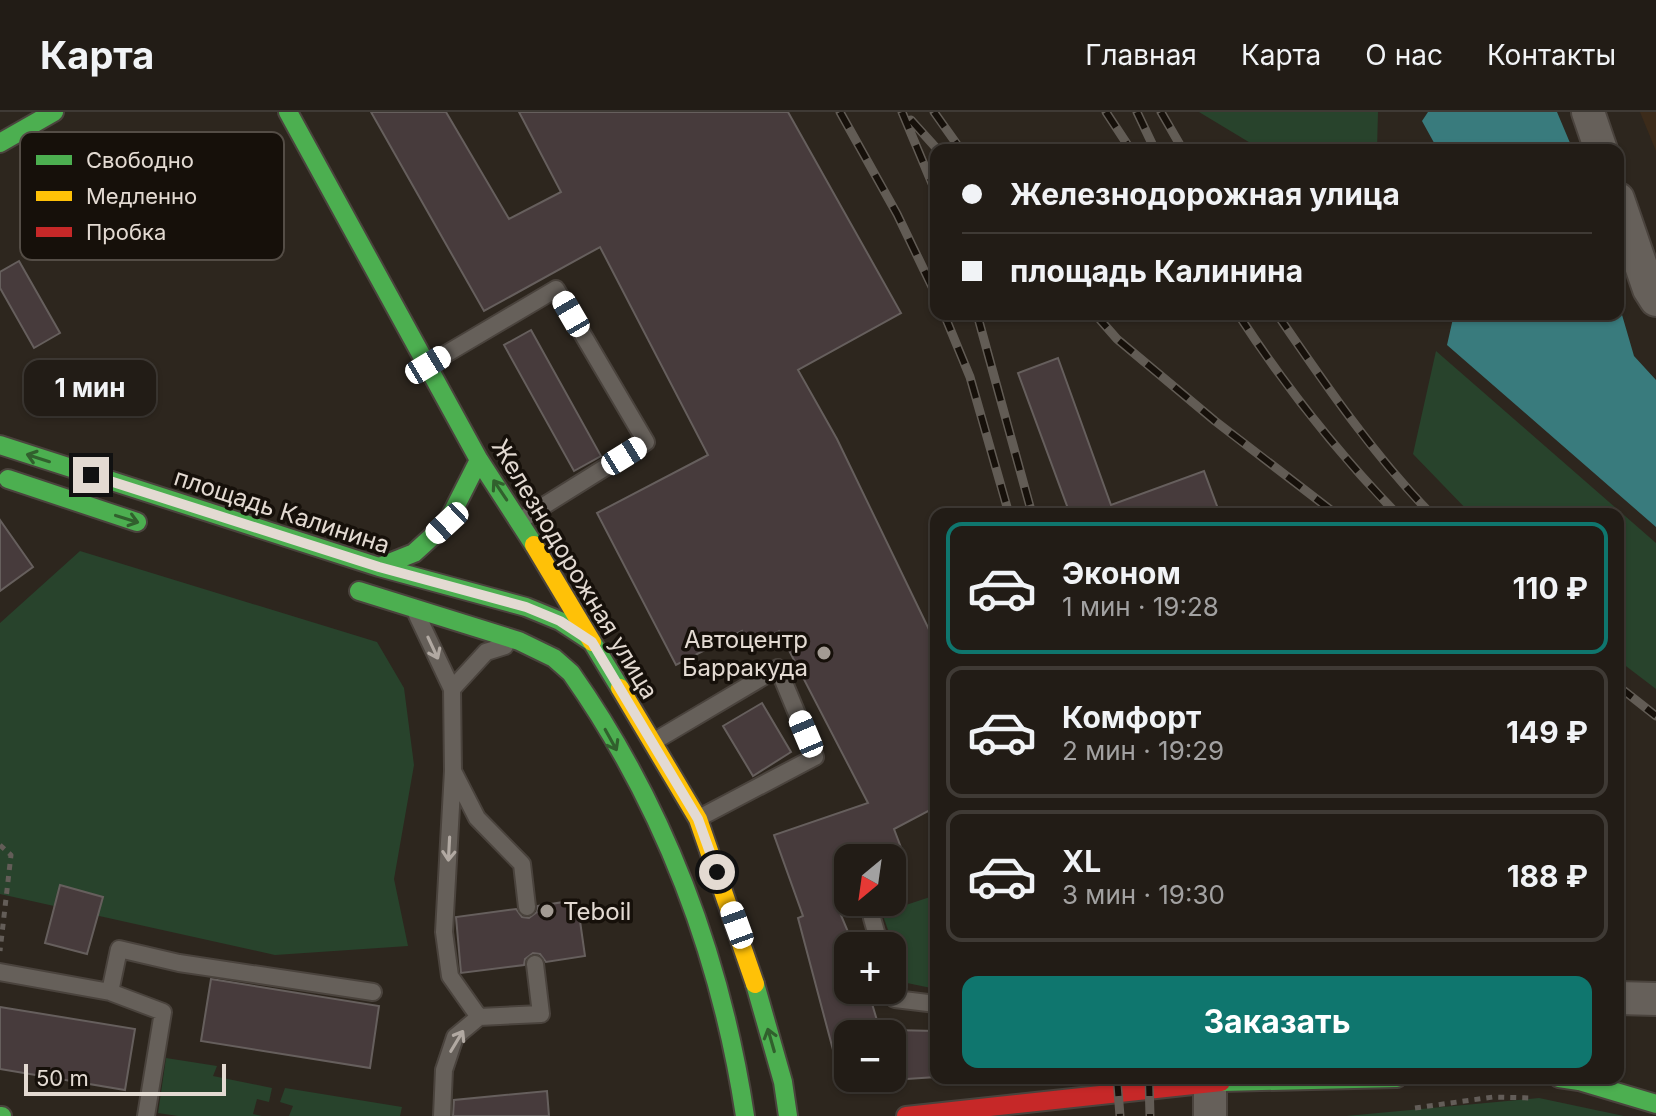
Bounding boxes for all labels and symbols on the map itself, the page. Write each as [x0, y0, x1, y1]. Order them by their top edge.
legend [20, 132, 284, 260]
text: Свободно [86, 147, 194, 173]
text: Медленно [86, 183, 197, 209]
text: Пробка [86, 219, 166, 245]
car [549, 287, 593, 341]
car [401, 342, 455, 388]
callout: 1 мин [25, 359, 157, 415]
car [597, 433, 651, 479]
street label: Железнодорожная улица [486, 434, 664, 704]
one-way arrow [26, 450, 51, 464]
route end [73, 457, 109, 493]
street label: площадь Калинина [171, 462, 393, 560]
one-way arrow [491, 480, 508, 502]
car [421, 498, 473, 548]
one-way arrow [114, 512, 139, 527]
place label: Автоцентр Барракуда [682, 625, 808, 682]
one-way arrow [426, 636, 441, 660]
marker: Автоцентр Барракуда [815, 644, 833, 662]
car [786, 707, 826, 761]
one-way arrow [604, 727, 620, 751]
one-way arrow [441, 835, 456, 862]
north arrow [834, 844, 906, 916]
route start [699, 854, 735, 890]
place label: Teboil [563, 897, 631, 926]
car [718, 898, 756, 952]
marker: Teboil [538, 902, 556, 920]
one-way arrow [763, 1028, 777, 1053]
one-way arrow [449, 1031, 465, 1053]
scale bar [24, 1060, 226, 1096]

